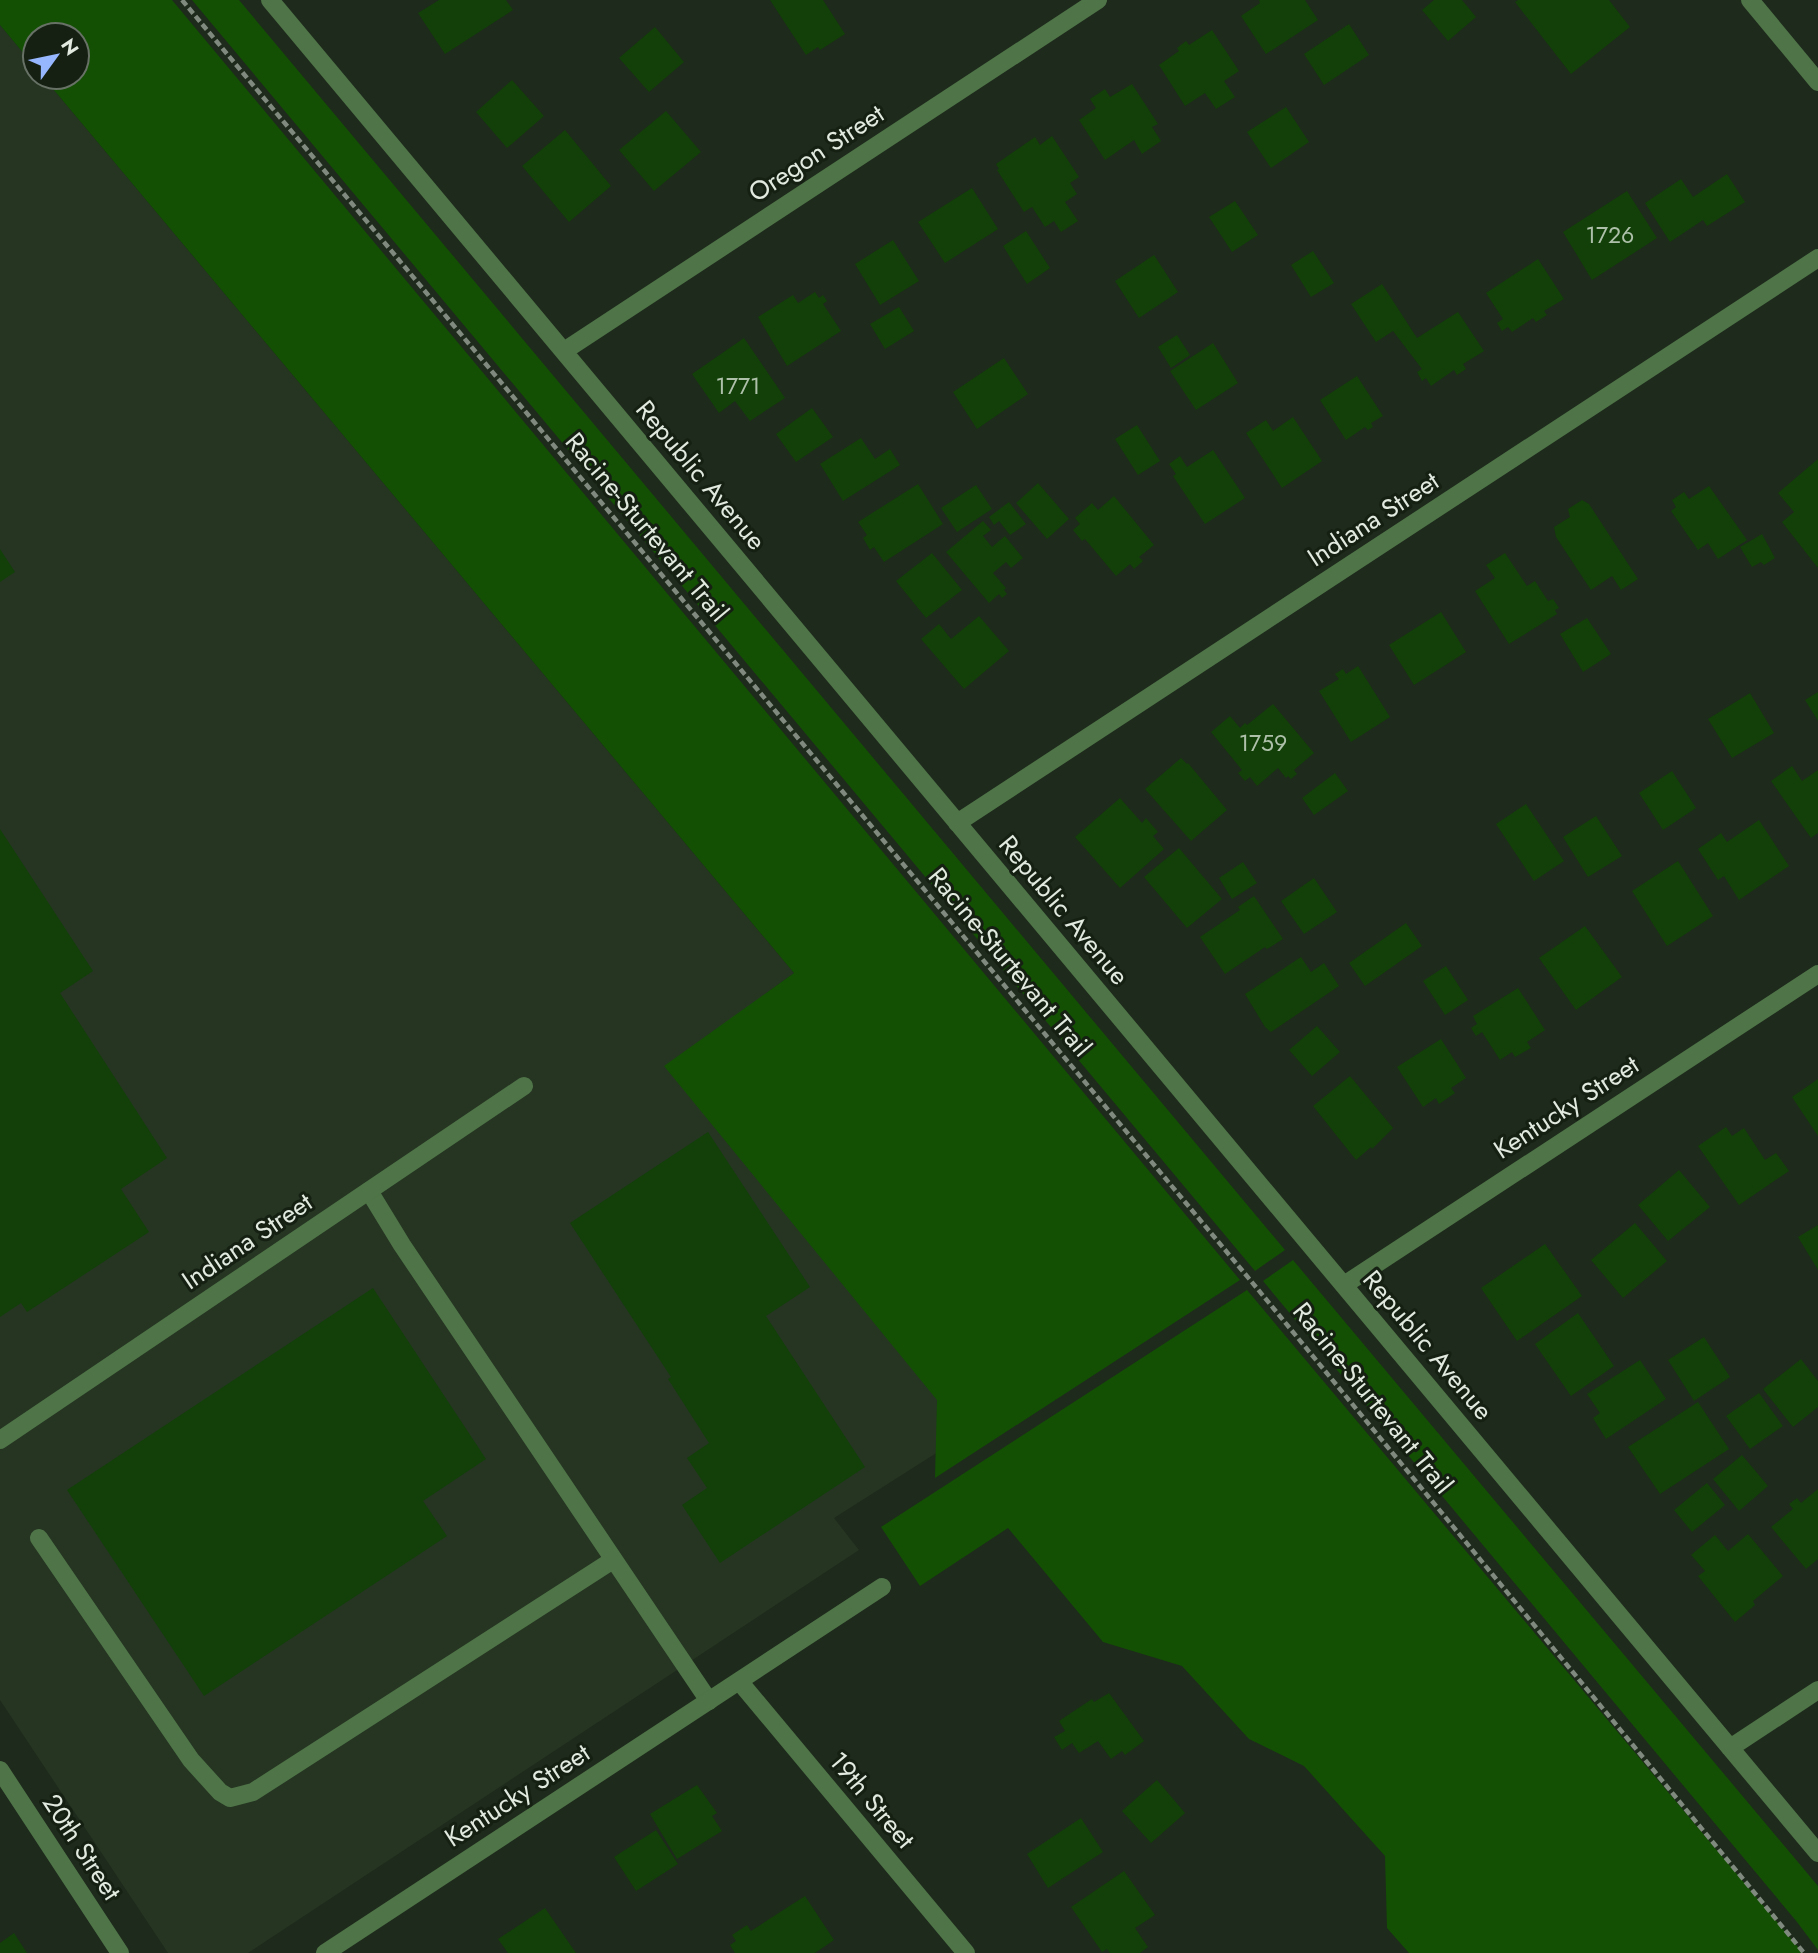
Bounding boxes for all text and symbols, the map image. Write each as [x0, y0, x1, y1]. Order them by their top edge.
north arrow [21, 21, 91, 91]
text: N [54, 33, 85, 61]
street label: Oregon Street [741, 94, 892, 211]
house number: 1726 [1586, 218, 1634, 252]
house number: 1771 [716, 369, 760, 403]
street label: Republic Avenue [627, 392, 775, 558]
street label: Racine-Sturtevant Trail [556, 424, 738, 630]
street label: Indiana Street [1300, 462, 1447, 576]
house number: 1759 [1239, 726, 1287, 760]
street label: Republic Avenue [990, 827, 1138, 993]
street label: Racine-Sturtevant Trail [919, 859, 1101, 1065]
street label: Kentucky Street [1486, 1045, 1647, 1168]
street label: Indiana Street [174, 1183, 320, 1299]
street label: Republic Avenue [1354, 1262, 1502, 1428]
street label: Racine-Sturtevant Trail [1284, 1294, 1462, 1502]
street label: Kentucky Street [437, 1733, 598, 1856]
street label: 19th Street [820, 1743, 924, 1857]
street label: 20th Street [33, 1786, 131, 1908]

